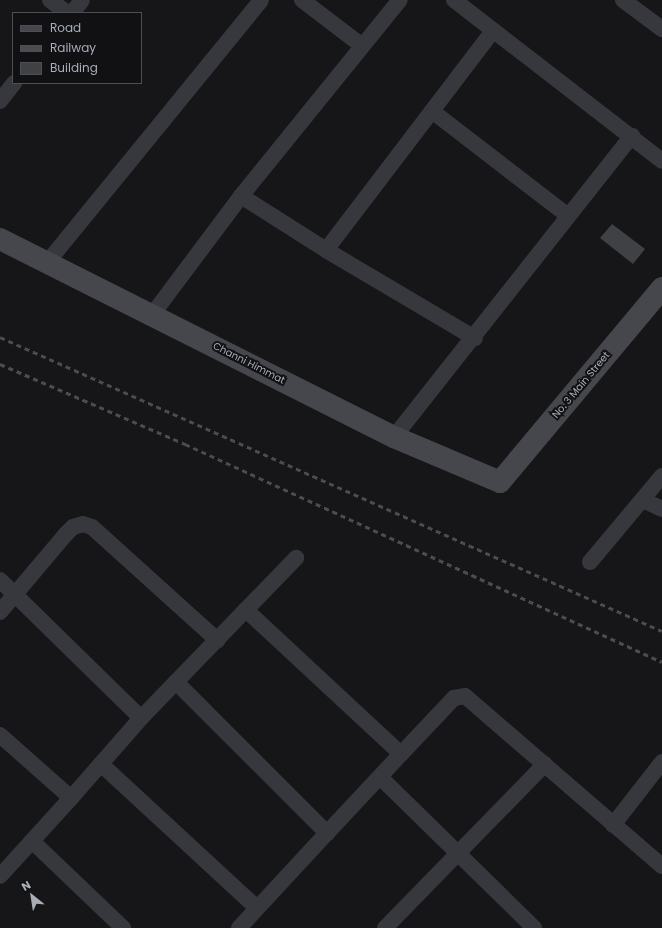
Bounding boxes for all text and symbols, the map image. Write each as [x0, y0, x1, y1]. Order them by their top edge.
legend [12, 12, 142, 84]
text: Road [50, 19, 81, 36]
text: Railway [50, 39, 96, 56]
text: Building [50, 59, 98, 76]
street label: Channi Himmat [211, 340, 287, 386]
street label: No. 3 Main Street [550, 349, 612, 421]
north arrow [12, 876, 52, 916]
text: N [18, 877, 34, 895]

